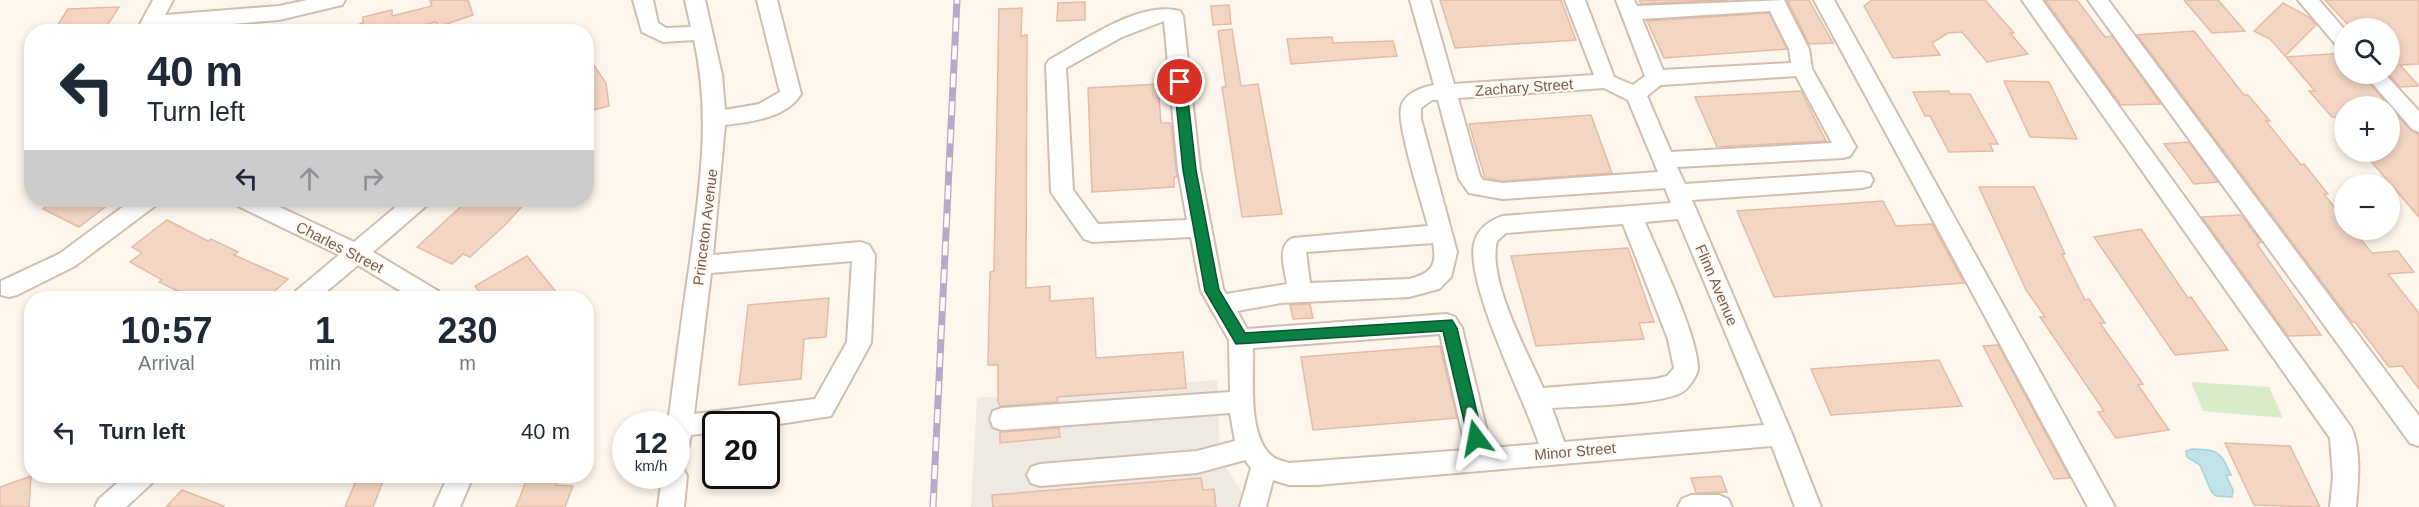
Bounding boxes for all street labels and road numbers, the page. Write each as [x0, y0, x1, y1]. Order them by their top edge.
street label: Zachary Street [1474, 75, 1574, 99]
street label: Princeton Avenue [689, 168, 721, 286]
street label: Charles Street [293, 218, 387, 277]
street label: Flinn Avenue [1692, 242, 1742, 328]
street label: Minor Street [1534, 439, 1617, 463]

